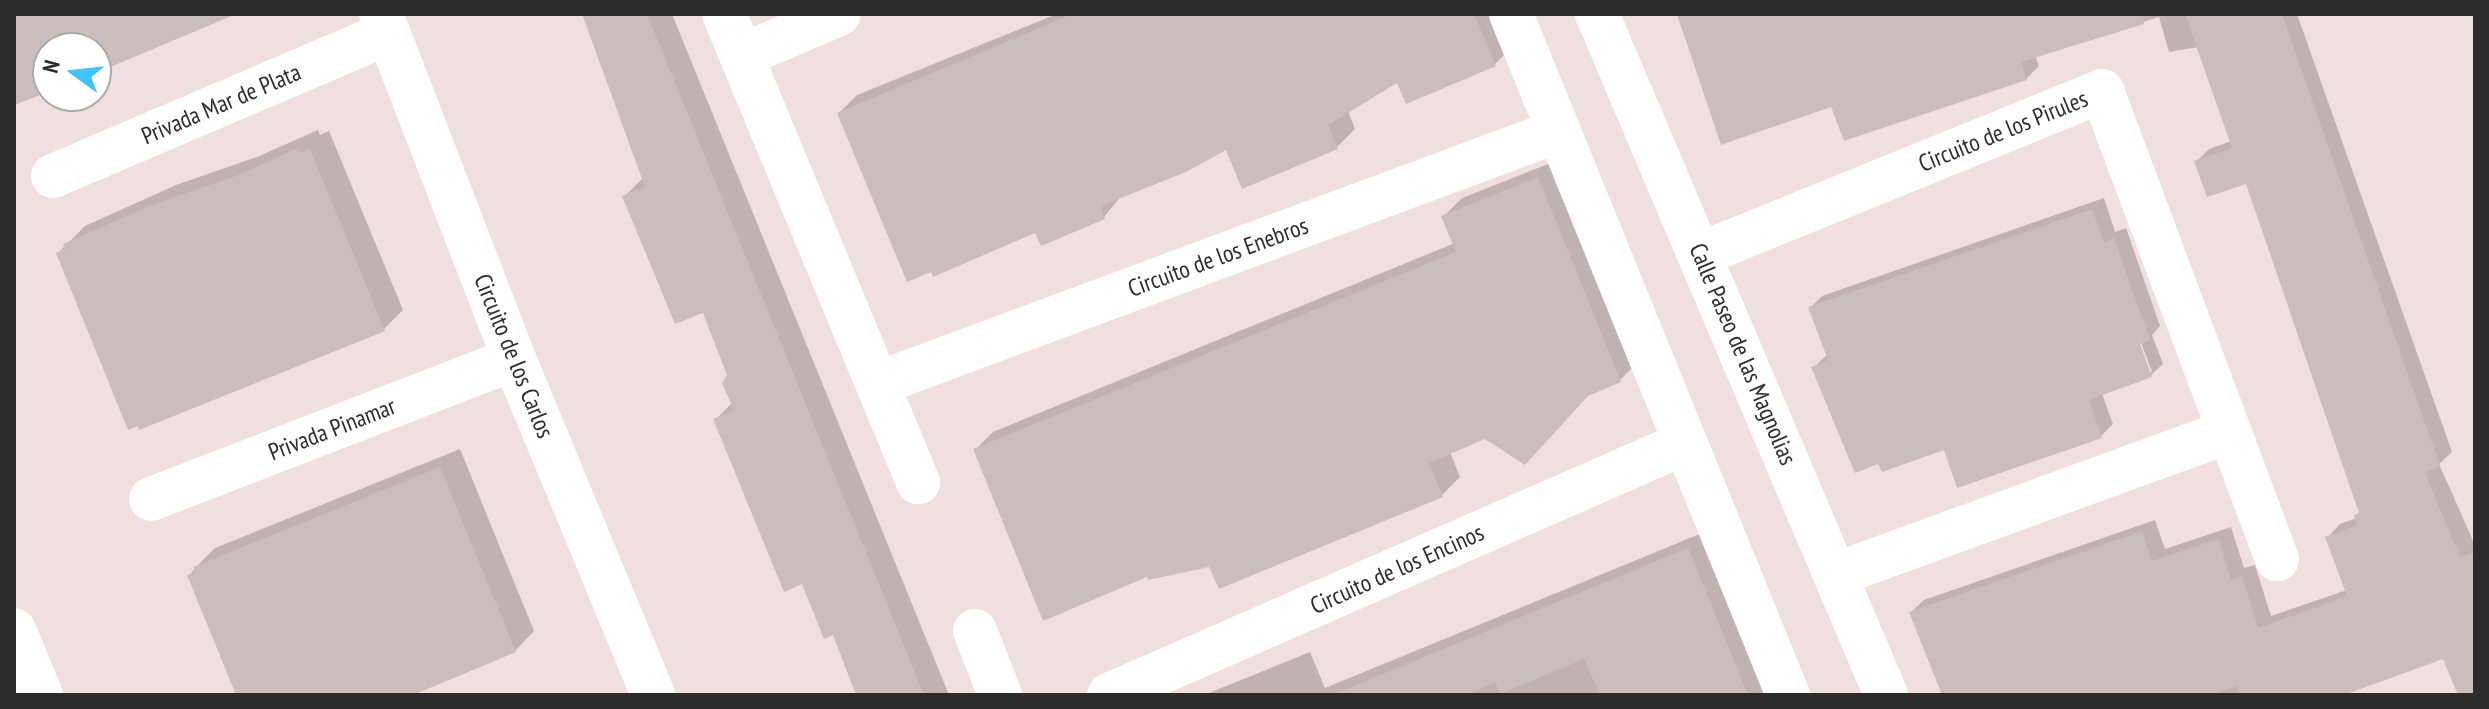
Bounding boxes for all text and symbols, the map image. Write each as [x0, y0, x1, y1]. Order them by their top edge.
north arrow [32, 32, 112, 112]
text: N [36, 57, 66, 76]
street label: Privada Mar de Plata [137, 58, 305, 150]
street label: Circuito de los Pirules [1914, 84, 2092, 178]
street label: Circuito de los Enebros [1124, 211, 1312, 303]
street label: Calle Paseo de las Magnolias [1683, 239, 1803, 469]
street label: Circuito de los Carlos [468, 270, 560, 442]
street label: Privada Pinamar [264, 392, 400, 466]
street label: Circuito de los Encinos [1306, 518, 1488, 620]

